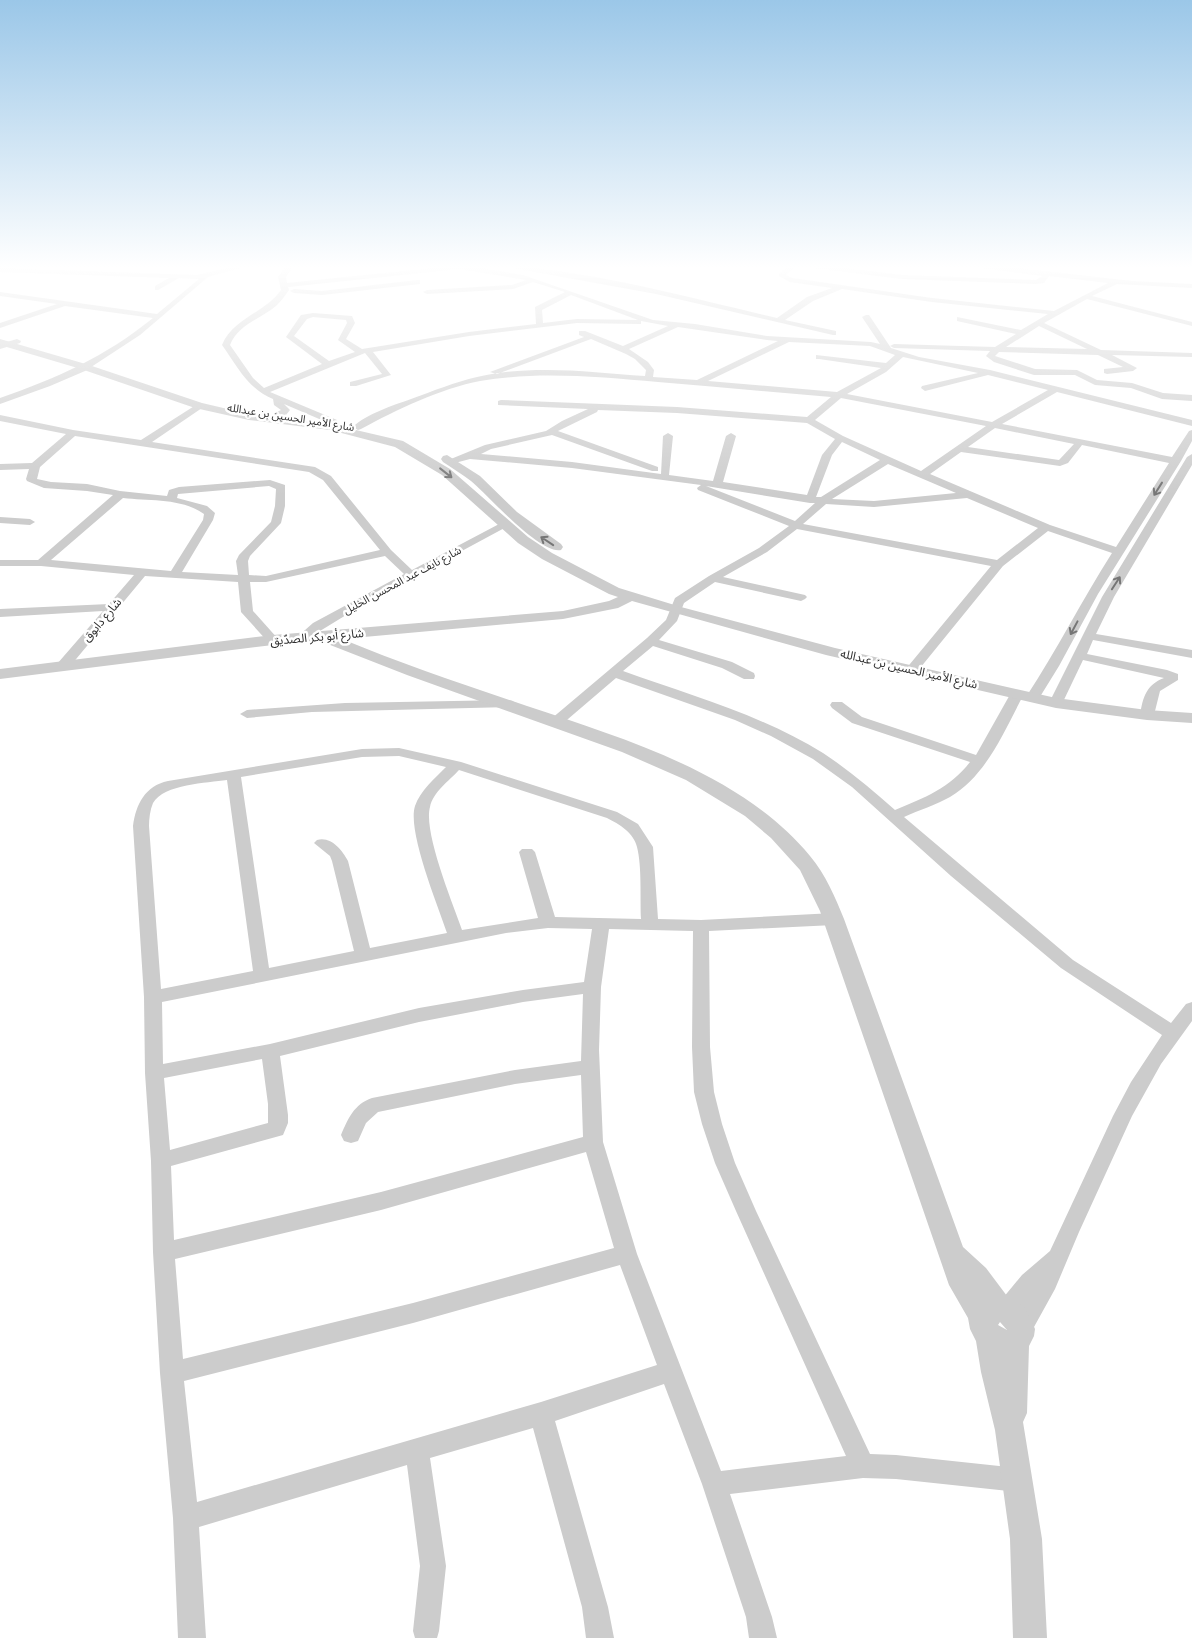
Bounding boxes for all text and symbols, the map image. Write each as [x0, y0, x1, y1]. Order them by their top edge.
street label: شارع الأمير الحسين بن عبدالله [226, 399, 356, 435]
one-way arrow [440, 467, 453, 478]
one-way arrow [1152, 482, 1162, 496]
one-way arrow [540, 536, 554, 546]
street label: شارع نايف عبد المحسن الخليل [340, 542, 464, 618]
one-way arrow [1111, 576, 1122, 590]
street label: شارع دابوق [77, 593, 126, 646]
one-way arrow [1068, 621, 1078, 635]
street label: شارع أبو بكر الصدّيق [269, 623, 365, 650]
street label: شارع الأمير الحسين بن عبدالله [839, 643, 980, 694]

